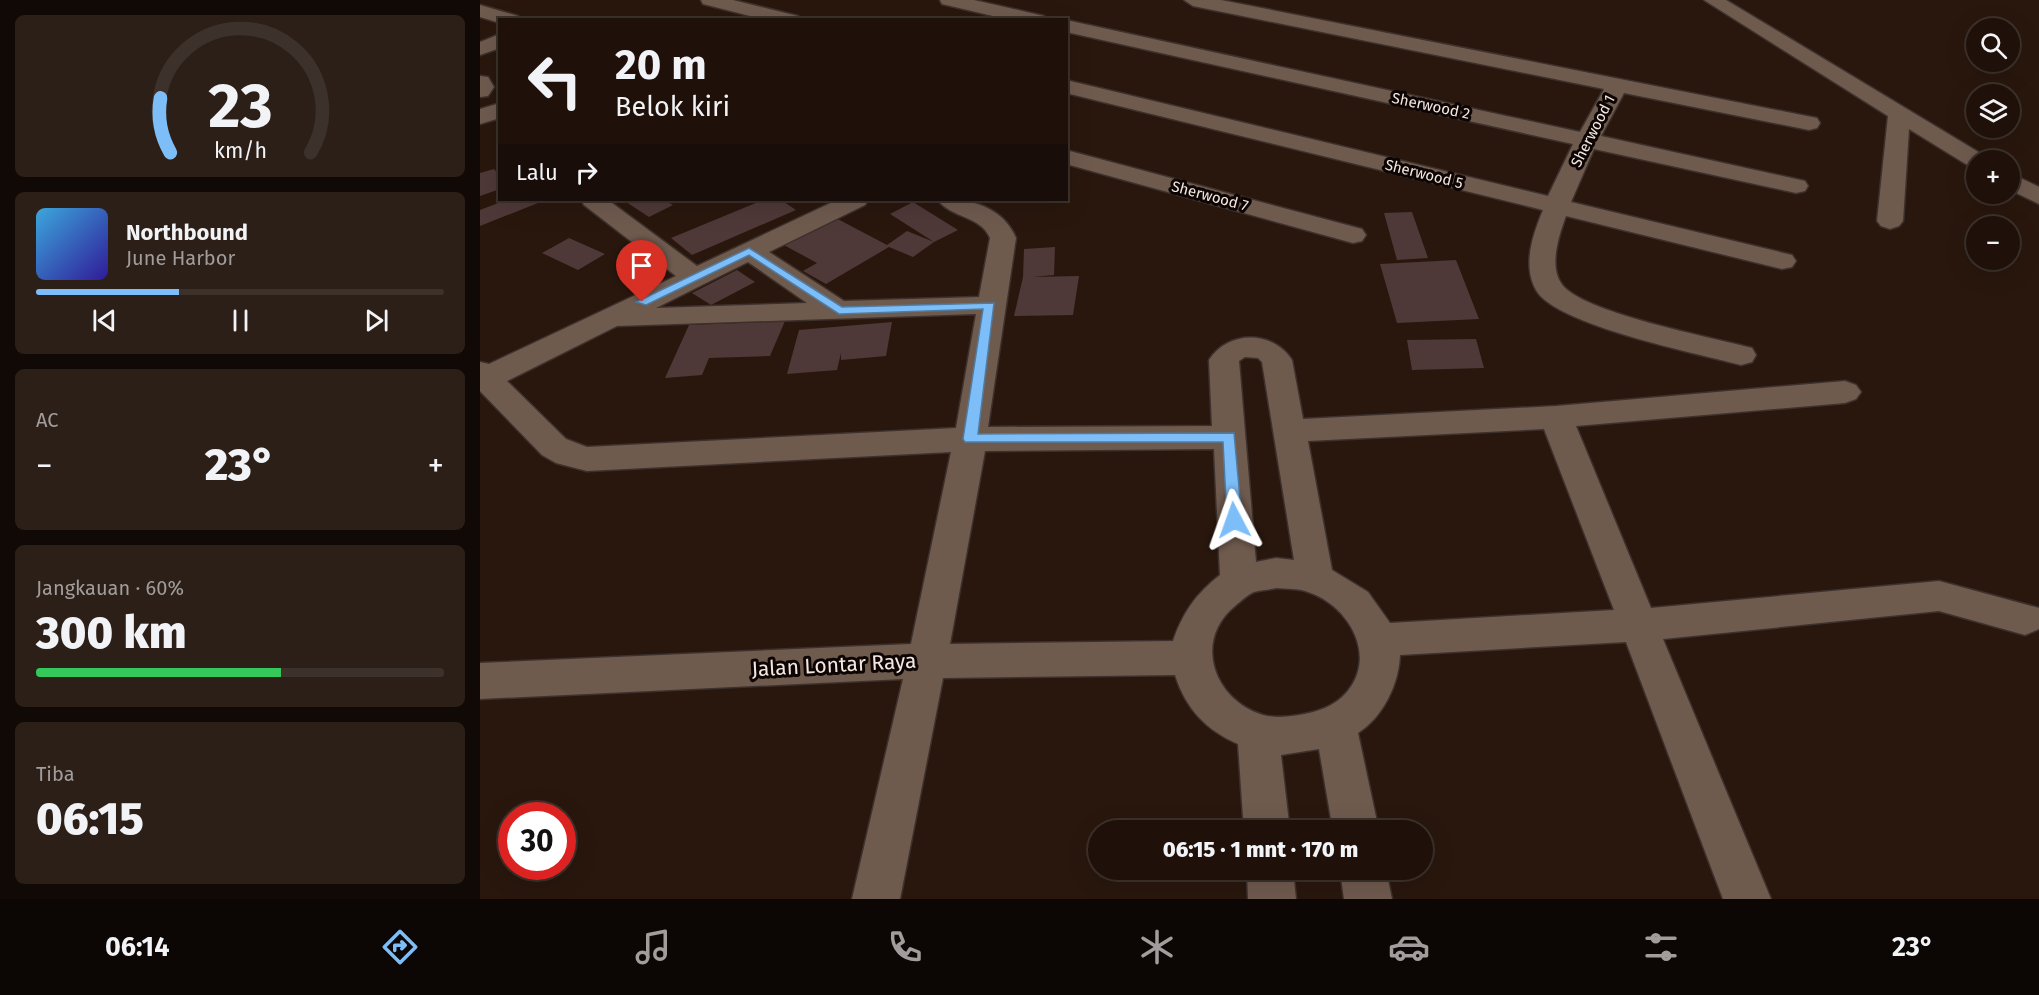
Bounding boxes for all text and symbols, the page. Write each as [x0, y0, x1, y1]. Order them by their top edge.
map controls [1966, 18, 2020, 270]
button: search [1966, 18, 2020, 72]
text: 20 m [615, 40, 707, 90]
icon: left [516, 42, 594, 120]
text: 23 [208, 69, 272, 144]
button: layers [1966, 84, 2020, 138]
street label: Sherwood 2 [1390, 89, 1472, 123]
text: Belok kiri [615, 91, 730, 123]
street label: Sherwood 1 [1567, 92, 1619, 170]
text: km/h [213, 138, 267, 164]
button: + [1966, 150, 2020, 204]
icon: right [570, 156, 603, 189]
street label: Sherwood 5 [1383, 156, 1465, 192]
text: Lalu [516, 159, 558, 186]
street label: Sherwood 7 [1170, 177, 1251, 215]
button: − [1966, 216, 2020, 270]
text: Northbound [126, 219, 248, 246]
pin [616, 240, 667, 302]
text: June Harbor [126, 246, 235, 270]
icon: arrive [625, 249, 658, 282]
icon: previous [88, 304, 121, 337]
icon: pause [224, 304, 257, 337]
icon: next [360, 304, 393, 337]
text: AC [36, 408, 58, 432]
text: 23° [205, 438, 275, 492]
text: − [36, 446, 53, 486]
text: + [428, 446, 444, 486]
position arrow [1202, 488, 1266, 552]
text: Jangkauan · 60% [36, 576, 184, 600]
text: 300 km [36, 606, 187, 660]
street label: Jalan Lontar Raya [751, 648, 917, 682]
text: Tiba [36, 762, 75, 786]
text: 06:15 [36, 792, 144, 846]
speed limit sign: 30 [498, 802, 576, 880]
text: 06:15 · 1 mnt · 170 m [1163, 836, 1358, 863]
icon: directions [379, 926, 421, 968]
icon: music [632, 926, 674, 968]
icon: phone [884, 926, 926, 968]
icon: climate [1136, 926, 1178, 968]
icon: car [1388, 926, 1430, 968]
icon: filters [1640, 926, 1682, 968]
text: 06:14 [105, 931, 169, 963]
text: 23° [1892, 931, 1934, 963]

